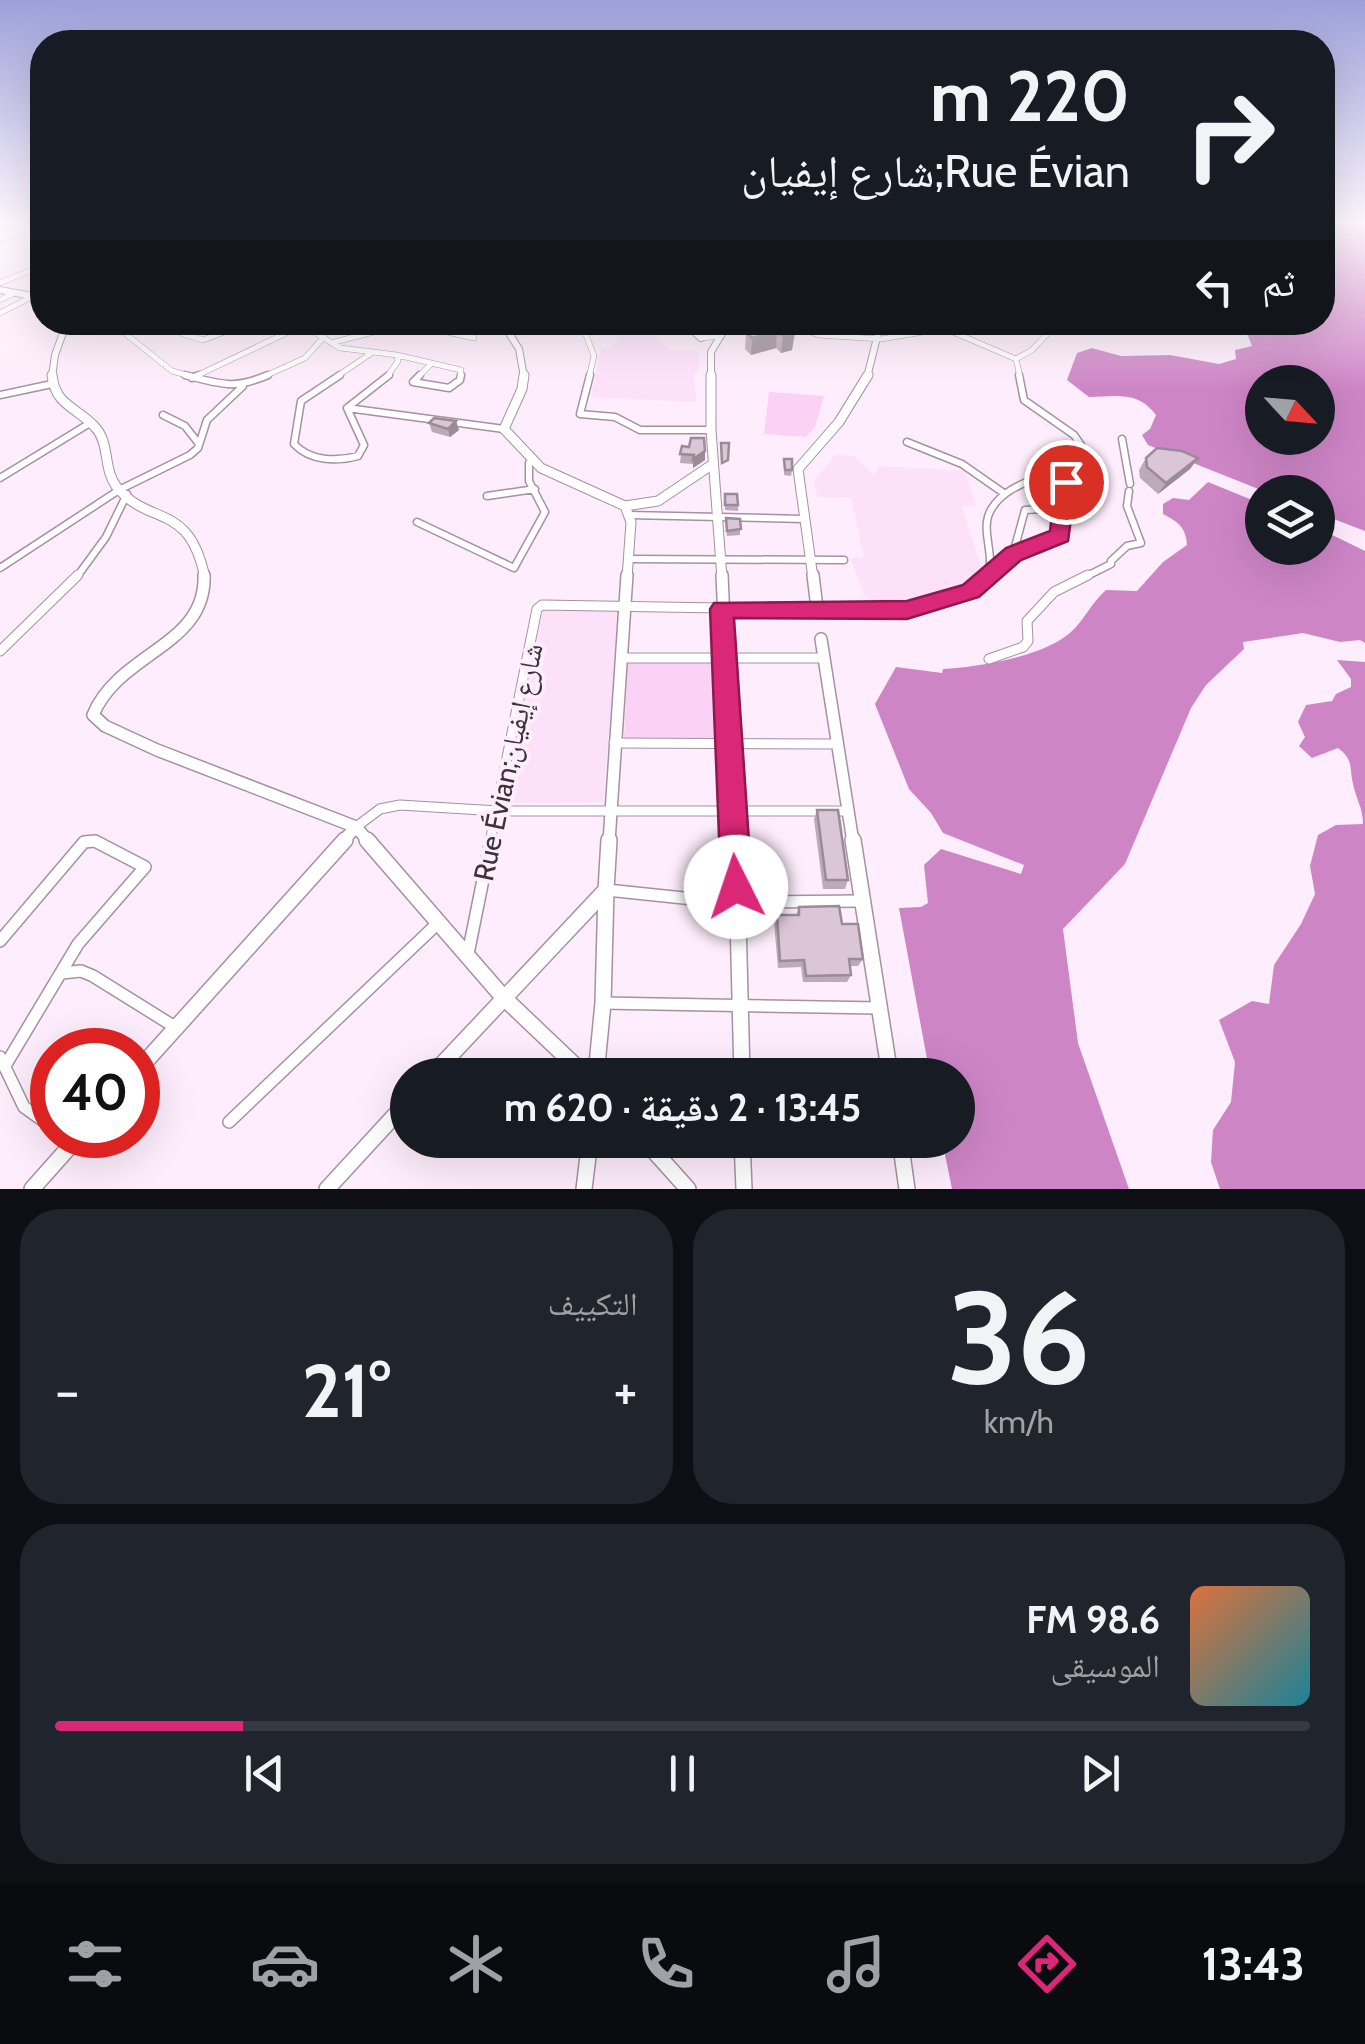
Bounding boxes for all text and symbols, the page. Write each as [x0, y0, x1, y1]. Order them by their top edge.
text: 220 m [930, 53, 1130, 139]
icon: right [1165, 70, 1295, 200]
text: Rue Évian;شارع إيفيان [741, 144, 1130, 198]
text: ثم [1262, 259, 1295, 306]
icon: left [1187, 260, 1242, 315]
north arrow [1245, 365, 1335, 455]
map controls [1245, 365, 1335, 565]
pin [1024, 440, 1109, 525]
icon: arrive [1039, 455, 1094, 510]
button: layers [1245, 475, 1335, 565]
street label: Rue Évian;شارع إيفيان [466, 640, 551, 884]
position arrow [684, 835, 788, 939]
speed limit sign: 40 [30, 1028, 160, 1158]
text: 13:45 · 2 دقيقة · 620 m [504, 1084, 861, 1131]
text: 36 [947, 1258, 1090, 1416]
text: التكييف [548, 1284, 638, 1323]
text: 21° [302, 1345, 391, 1436]
text: − [55, 1357, 79, 1424]
text: + [613, 1357, 638, 1424]
text: km/h [984, 1402, 1054, 1441]
text: 98.6 FM [1026, 1596, 1160, 1643]
text: الموسيقى [1050, 1646, 1160, 1685]
icon: previous [237, 1746, 292, 1801]
icon: pause [655, 1746, 710, 1801]
icon: next [1073, 1746, 1128, 1801]
icon: filters [60, 1929, 130, 1999]
icon: car [250, 1929, 320, 1999]
icon: climate [441, 1929, 511, 1999]
icon: phone [631, 1929, 701, 1999]
icon: music [821, 1929, 891, 1999]
icon: directions [1012, 1929, 1082, 1999]
text: 13:43 [1202, 1937, 1305, 1991]

